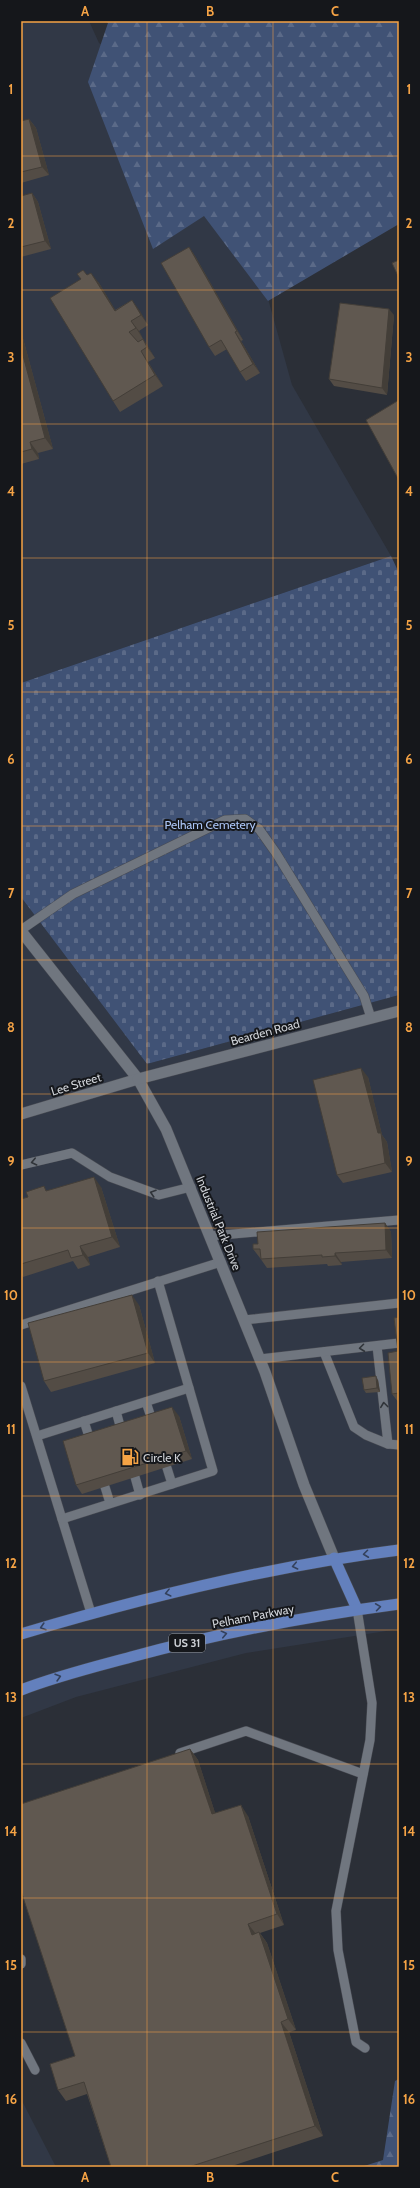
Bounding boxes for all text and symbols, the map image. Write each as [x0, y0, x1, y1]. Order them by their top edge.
text: A [81, 3, 90, 19]
text: B [206, 3, 214, 19]
text: C [331, 3, 339, 19]
text: 1 [9, 81, 13, 97]
text: 1 [407, 81, 411, 97]
text: 2 [8, 215, 15, 231]
text: 2 [406, 215, 413, 231]
text: 3 [7, 349, 15, 365]
text: 3 [405, 349, 413, 365]
text: 4 [7, 483, 15, 499]
text: 4 [405, 483, 413, 499]
text: 5 [8, 617, 15, 633]
text: 5 [406, 617, 413, 633]
text: 6 [7, 751, 15, 767]
text: 6 [405, 751, 413, 767]
park label: Pelham Cemetery [164, 817, 256, 832]
text: 7 [8, 885, 15, 901]
text: 7 [406, 885, 413, 901]
street label: Bearden Road [229, 1016, 301, 1048]
text: 8 [7, 1019, 15, 1035]
text: 8 [405, 1019, 413, 1035]
street label: Lee Street [49, 1069, 103, 1099]
text: 9 [7, 1153, 15, 1169]
text: 9 [405, 1153, 413, 1169]
one-way arrow [31, 1158, 37, 1166]
street label: Industrial Park Drive [193, 1174, 245, 1272]
one-way arrow [150, 1189, 157, 1197]
text: 10 [4, 1287, 18, 1303]
text: 10 [402, 1287, 416, 1303]
one-way arrow [358, 1343, 365, 1352]
one-way arrow [380, 1402, 389, 1408]
text: 11 [6, 1421, 16, 1437]
text: 11 [404, 1421, 414, 1437]
fuel station icon: Circle K [120, 1447, 140, 1467]
place label: Circle K [143, 1450, 181, 1465]
one-way arrow [363, 1549, 369, 1558]
text: 12 [5, 1555, 17, 1571]
text: 12 [403, 1555, 415, 1571]
one-way arrow [292, 1561, 298, 1570]
one-way arrow [165, 1588, 172, 1597]
street label: Pelham Parkway [211, 1601, 295, 1631]
one-way arrow [375, 1602, 381, 1611]
one-way arrow [40, 1622, 47, 1631]
one-way arrow [221, 1631, 228, 1639]
road number: US 31 [169, 1634, 205, 1652]
one-way arrow [54, 1673, 61, 1682]
text: 13 [5, 1689, 17, 1705]
text: 13 [403, 1689, 415, 1705]
text: 14 [5, 1823, 17, 1839]
text: 14 [403, 1823, 415, 1839]
text: 15 [5, 1957, 17, 1973]
text: 15 [403, 1957, 415, 1973]
text: 16 [5, 2091, 17, 2107]
text: 16 [403, 2091, 415, 2107]
text: A [81, 2169, 90, 2185]
text: B [206, 2169, 214, 2185]
text: C [331, 2169, 339, 2185]

